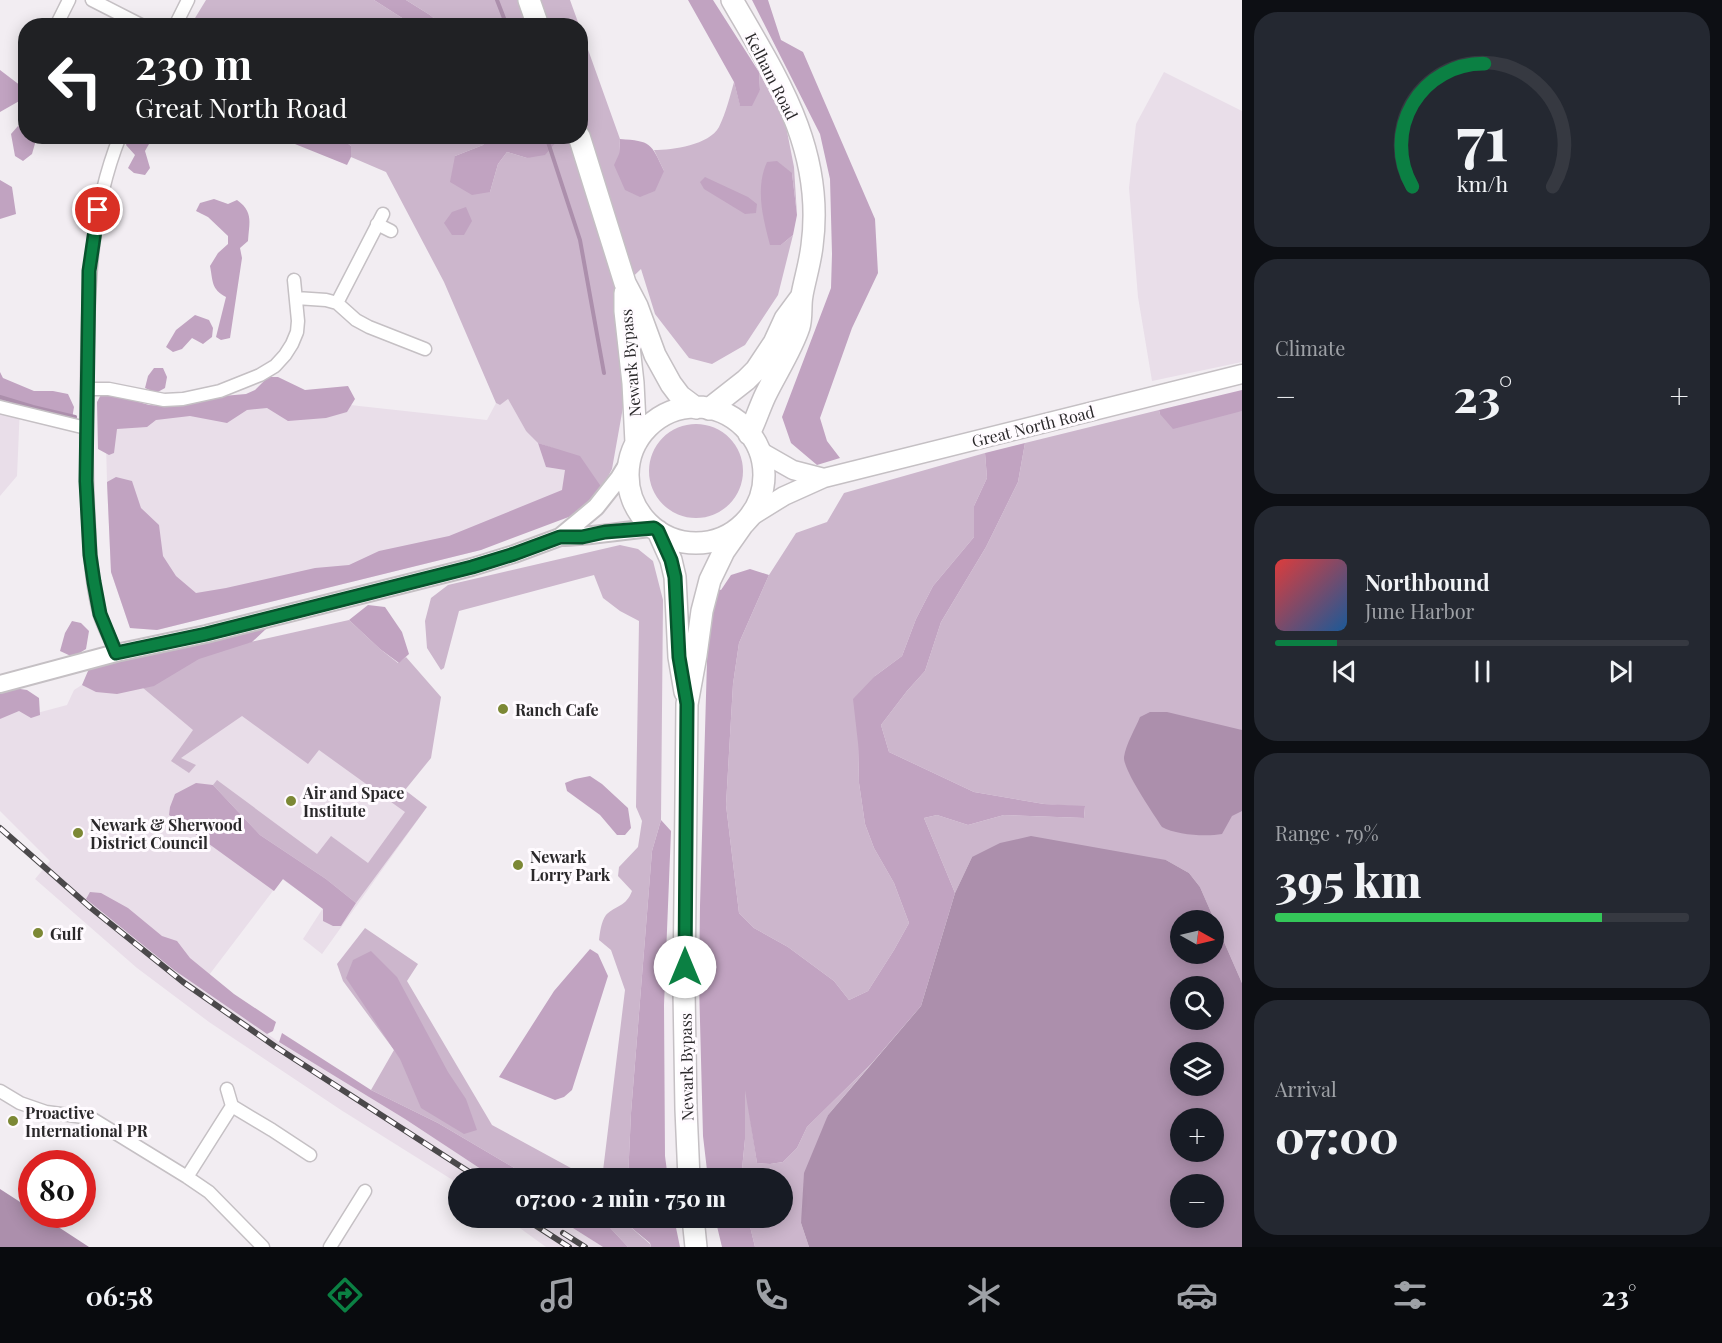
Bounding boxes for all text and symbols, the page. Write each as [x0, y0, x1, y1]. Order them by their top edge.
street label: Kelham Road [741, 29, 803, 123]
text: 230 m [135, 35, 252, 91]
icon: left [36, 42, 114, 120]
text: Great North Road [135, 89, 347, 125]
text: 71 [1456, 93, 1508, 177]
text: km/h [1456, 169, 1508, 197]
pin [72, 184, 123, 235]
icon: arrive [81, 193, 114, 226]
street label: Newark Bypass [615, 308, 645, 418]
text: Climate [1275, 334, 1345, 361]
text: 23° [1453, 364, 1512, 424]
text: − [1275, 373, 1296, 417]
text: + [1670, 373, 1689, 417]
street label: Great North Road [969, 401, 1097, 451]
text: Northbound [1365, 567, 1490, 597]
text: June Harbor [1365, 597, 1475, 624]
icon: previous [1328, 655, 1361, 688]
icon: pause [1466, 655, 1499, 688]
icon: next [1604, 655, 1637, 688]
place label: Ranch Cafe [515, 699, 599, 720]
marker: Ranch Cafe [496, 702, 510, 716]
place label: Air and Space Institute [302, 782, 404, 821]
marker: Air and Space Institute [284, 794, 298, 808]
place label: Newark & Sherwood District Council [90, 814, 243, 853]
text: Range · 79% [1275, 819, 1379, 846]
marker: Newark & Sherwood District Council [71, 826, 85, 840]
place label: Newark Lorry Park [530, 846, 611, 885]
text: 395 km [1275, 849, 1421, 909]
marker: Newark Lorry Park [511, 858, 525, 872]
north arrow [1170, 910, 1224, 964]
map controls [1170, 910, 1224, 1228]
place label: Gulf [50, 923, 83, 944]
marker: Gulf [31, 926, 45, 940]
position arrow [653, 935, 717, 999]
button: search [1170, 976, 1224, 1030]
street label: Newark Bypass [675, 1013, 697, 1121]
button: layers [1170, 1042, 1224, 1096]
text: Arrival [1275, 1075, 1337, 1102]
place label: Proactive International PR [25, 1102, 149, 1141]
text: 07:00 [1275, 1105, 1399, 1165]
button: + [1170, 1108, 1224, 1162]
marker: Proactive International PR [6, 1114, 20, 1128]
speed limit sign: 80 [18, 1150, 96, 1228]
button: − [1170, 1174, 1224, 1228]
text: 07:00 · 2 min · 750 m [515, 1183, 726, 1213]
icon: directions [324, 1274, 366, 1316]
icon: music [537, 1274, 579, 1316]
icon: phone [750, 1274, 792, 1316]
icon: climate [963, 1274, 1005, 1316]
icon: car [1176, 1274, 1218, 1316]
icon: filters [1389, 1274, 1431, 1316]
text: 06:58 [85, 1277, 153, 1313]
text: 23° [1602, 1277, 1637, 1313]

